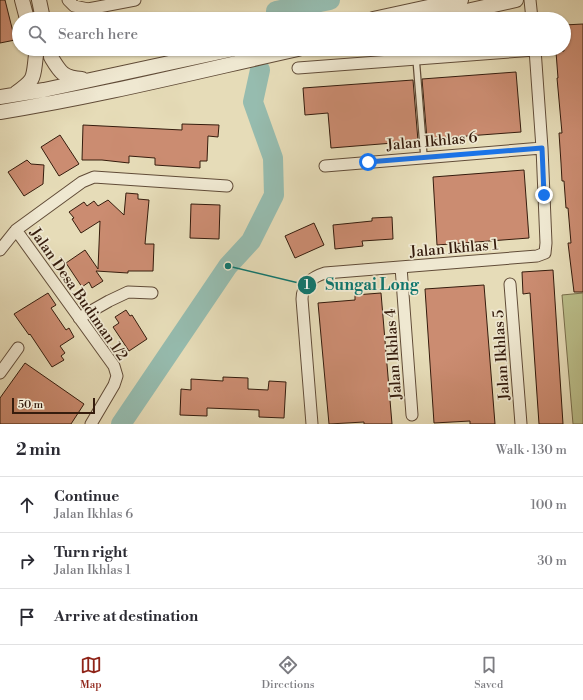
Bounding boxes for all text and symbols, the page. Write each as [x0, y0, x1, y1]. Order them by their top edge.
search box [12, 12, 571, 56]
icon: search [26, 23, 48, 45]
text: Search here [58, 25, 138, 44]
street label: Jalan Ikhlas 6 [385, 128, 478, 155]
route start [359, 153, 377, 171]
route end [535, 186, 553, 204]
street label: Jalan Desa Budiman 1/2 [25, 223, 132, 364]
street label: Jalan Ikhlas 1 [408, 235, 500, 262]
callout: Sungai Long [297, 271, 426, 299]
text: Sungai Long [325, 275, 420, 295]
text: 1 [304, 278, 310, 293]
street label: Jalan Ikhlas 4 [381, 308, 406, 401]
street label: Jalan Ikhlas 5 [489, 309, 514, 402]
scale bar [12, 396, 95, 415]
text: 50 m [18, 398, 43, 412]
text: 2 min [16, 439, 61, 461]
text: Walk · 130 m [496, 442, 567, 458]
text: Continue [54, 487, 119, 506]
icon: ahead [16, 494, 38, 516]
text: 100 m [531, 497, 567, 513]
text: Jalan Ikhlas 6 [54, 506, 133, 522]
text: Turn right [54, 543, 128, 562]
icon: right [16, 550, 38, 572]
text: 30 m [537, 553, 567, 569]
text: Jalan Ikhlas 1 [54, 562, 131, 578]
icon: arrive [16, 606, 38, 628]
text: Arrive at destination [54, 607, 198, 626]
tab: Map [80, 654, 102, 692]
tab: Directions [262, 654, 315, 692]
tab: Saved [474, 654, 503, 692]

